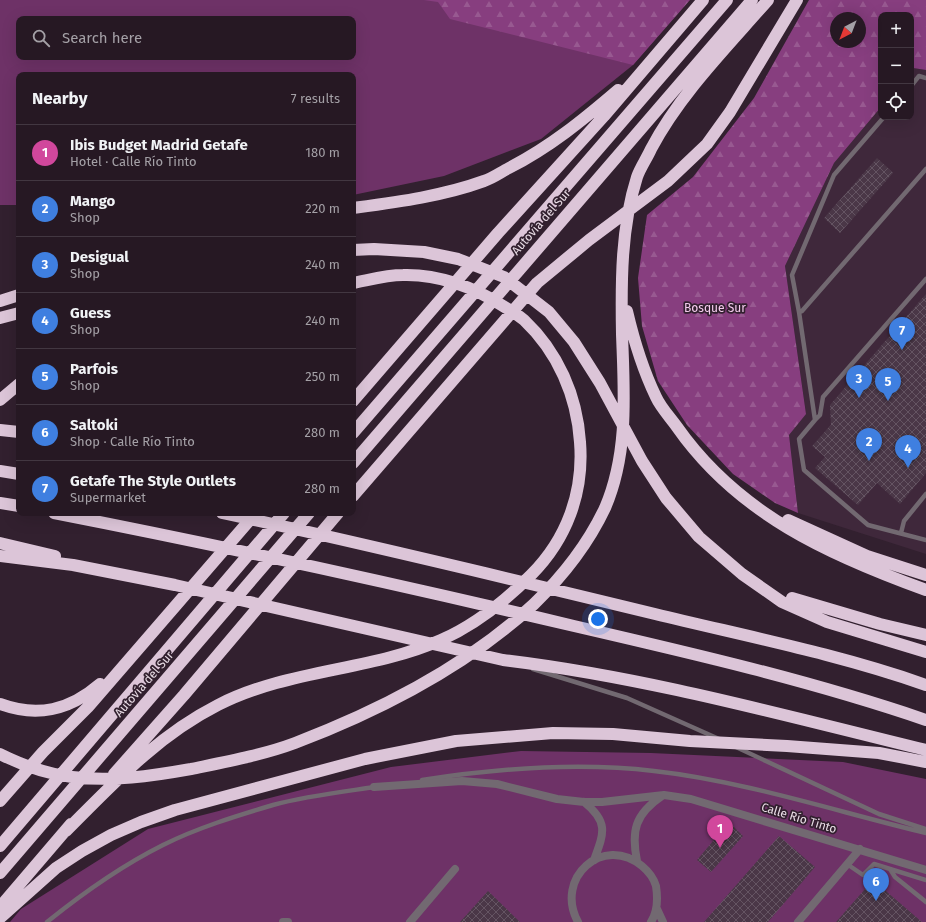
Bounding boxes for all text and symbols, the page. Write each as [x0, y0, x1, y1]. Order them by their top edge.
north arrow [830, 12, 866, 48]
map controls [878, 12, 914, 120]
button: + [878, 12, 914, 48]
search box [16, 16, 356, 60]
icon: search [30, 27, 52, 49]
text: Search here [62, 29, 142, 47]
button: − [878, 48, 914, 84]
button: locate [878, 84, 914, 120]
text: Nearby [32, 88, 87, 109]
text: 7 results [291, 91, 340, 106]
text: Ibis Budget Madrid Getafe [70, 136, 248, 154]
text: 1 [42, 145, 48, 160]
text: 180 m [305, 145, 340, 160]
text: Hotel · Calle Río Tinto [70, 154, 197, 169]
street label: Autovía del Sur [509, 186, 574, 258]
text: Mango [70, 192, 115, 210]
text: 2 [42, 201, 48, 216]
text: 220 m [305, 201, 340, 216]
text: Shop [70, 210, 100, 225]
text: Desigual [70, 248, 129, 266]
text: 3 [42, 257, 48, 272]
text: 240 m [305, 257, 340, 272]
text: Shop [70, 266, 100, 281]
park label: Bosque Sur [684, 301, 746, 315]
text: Guess [70, 304, 111, 322]
text: 4 [41, 313, 49, 328]
text: 240 m [305, 313, 340, 328]
pin: 7 [889, 317, 915, 350]
text: Shop [70, 322, 100, 337]
text: Parfois [70, 360, 118, 378]
pin: 3 [846, 365, 872, 398]
pin: 5 [875, 368, 901, 401]
text: 5 [42, 369, 48, 384]
text: 250 m [305, 369, 340, 384]
text: Shop [70, 378, 100, 393]
text: Saltoki [70, 416, 118, 434]
text: 6 [41, 425, 49, 440]
text: 280 m [305, 425, 340, 440]
pin: 2 [856, 428, 882, 461]
text: Shop · Calle Río Tinto [70, 434, 195, 449]
pin: 4 [895, 435, 921, 468]
text: Getafe The Style Outlets [70, 472, 236, 490]
text: 7 [42, 481, 48, 496]
text: 280 m [305, 481, 340, 496]
text: Supermarket [70, 490, 146, 505]
your location [588, 609, 608, 629]
street label: Autovía del Sur [112, 648, 177, 720]
street label: Calle Río Tinto [760, 800, 838, 836]
pin: 1 [707, 815, 733, 848]
pin: 6 [863, 868, 889, 901]

